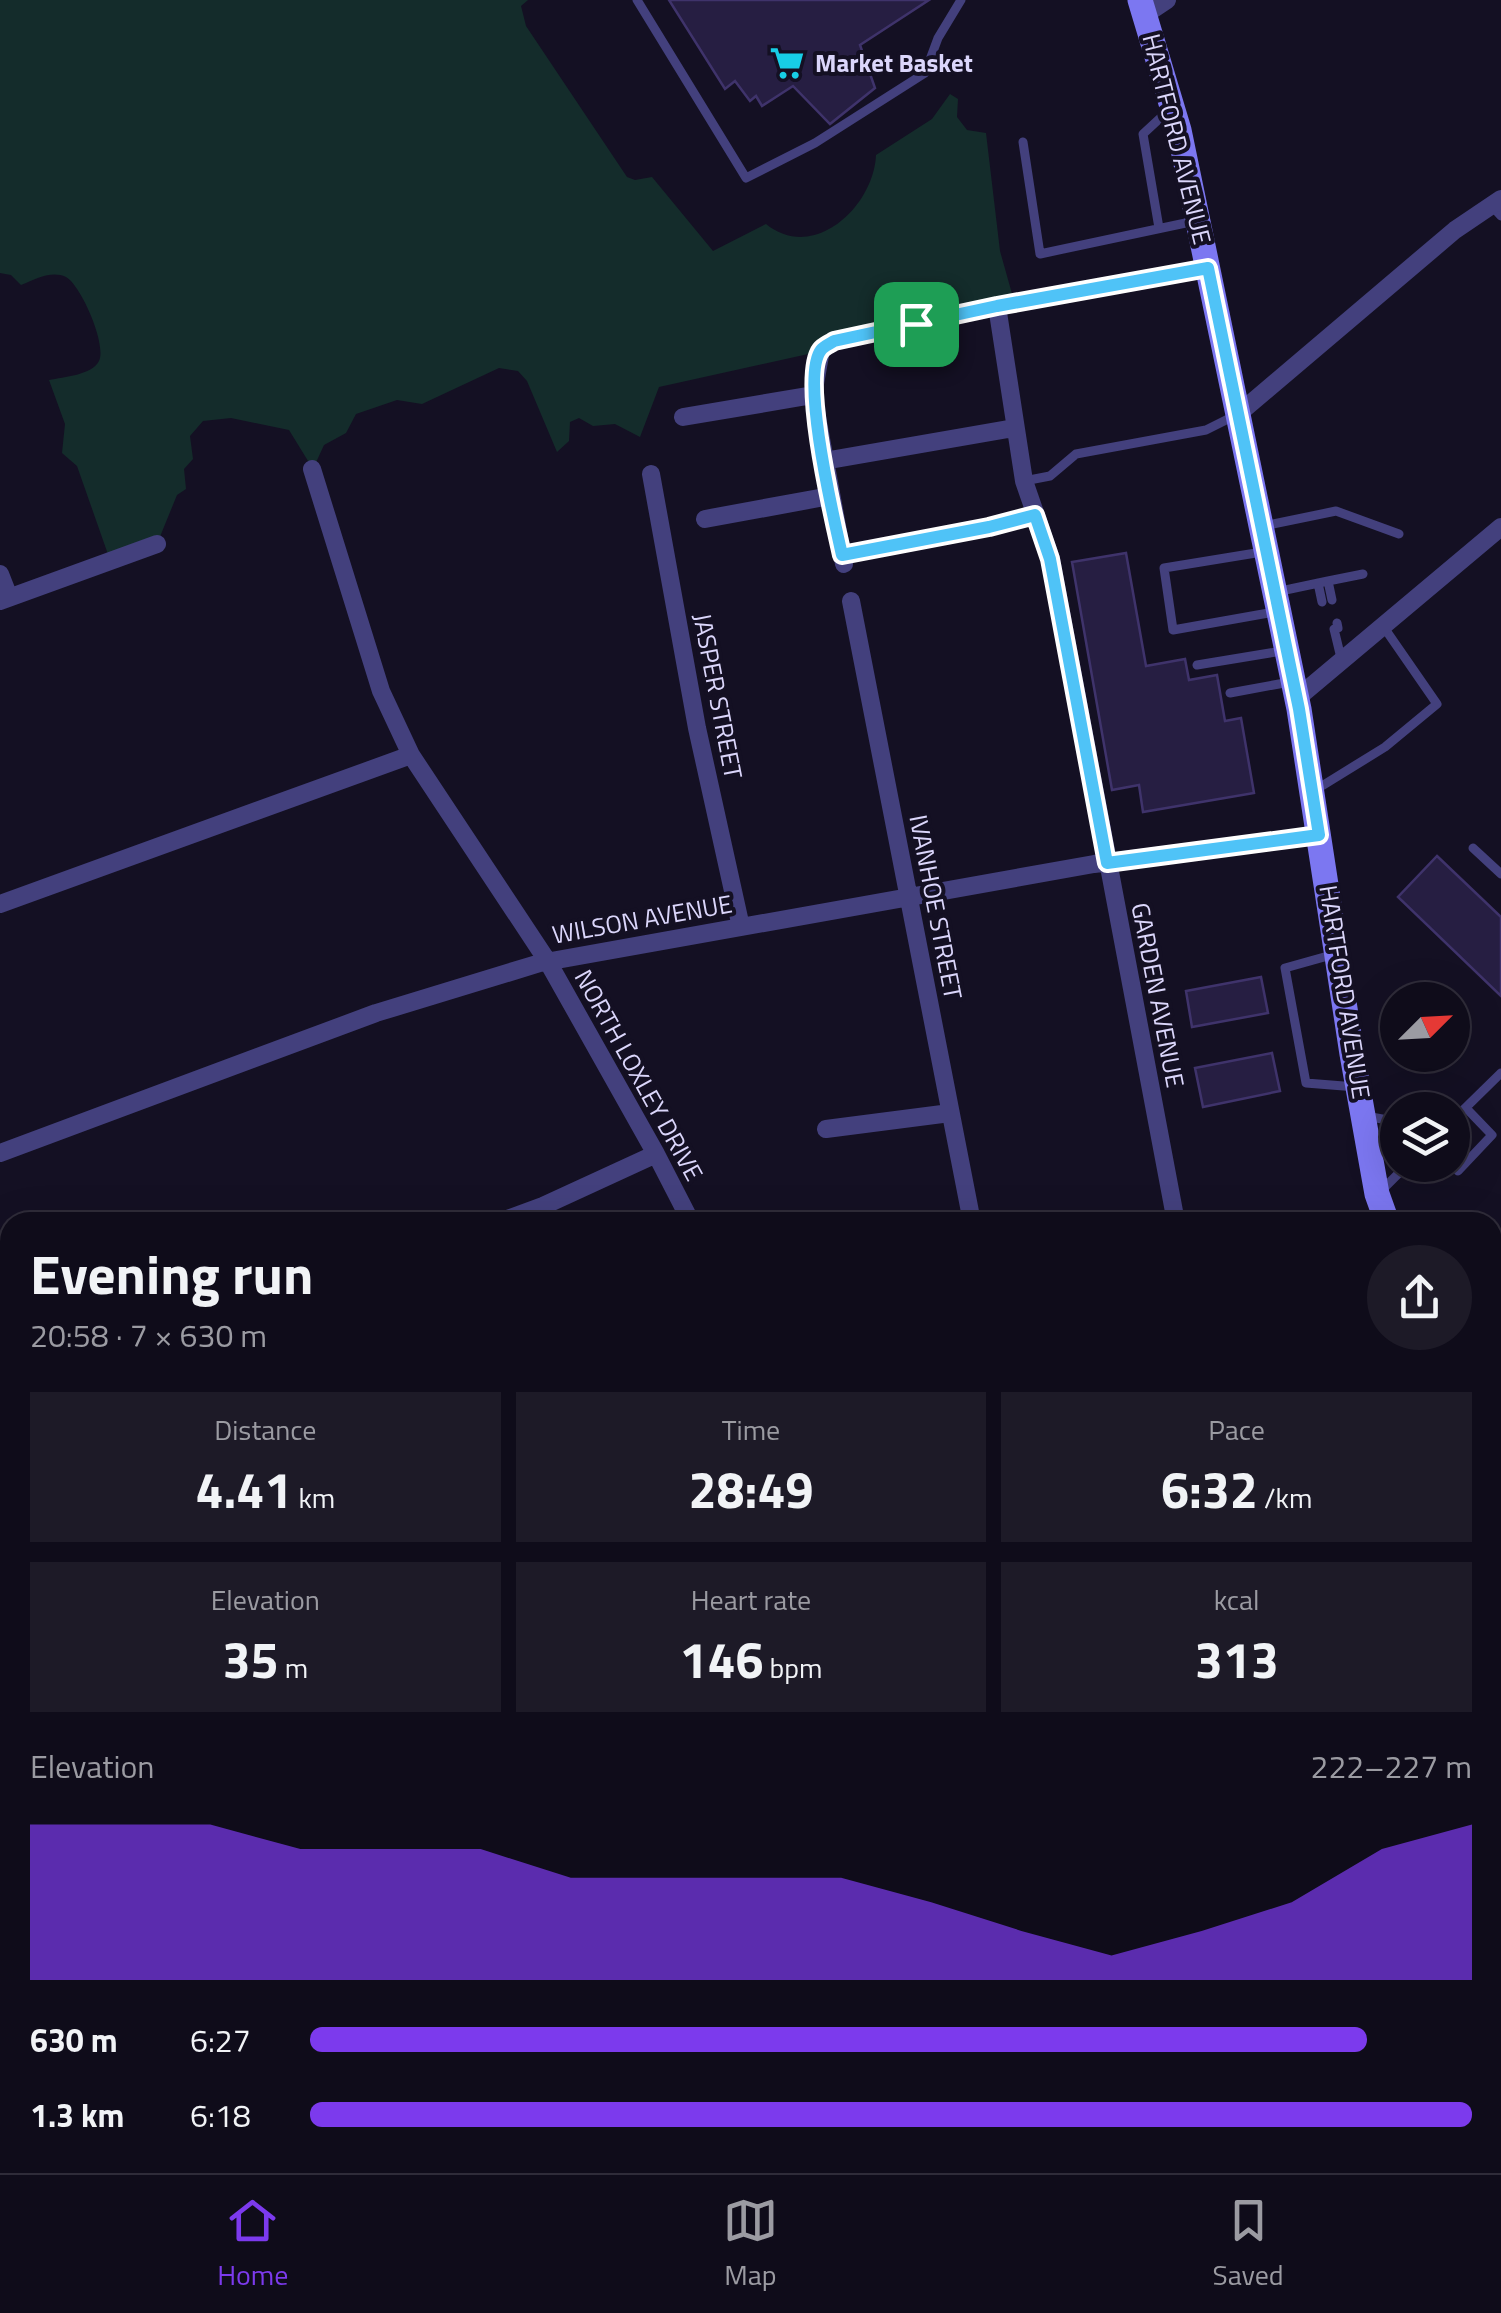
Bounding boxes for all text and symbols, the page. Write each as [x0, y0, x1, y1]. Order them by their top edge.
street label: HARTFORD AVENUE [1132, 30, 1222, 248]
supermarket icon: Market Basket [768, 44, 806, 82]
place label: Market Basket [815, 44, 973, 82]
pin [874, 282, 959, 367]
icon: arrive [889, 297, 944, 352]
street label: JASPER STREET [683, 610, 753, 782]
street label: IVANHOE STREET [899, 811, 973, 1003]
street label: HARTFORD AVENUE [1309, 882, 1381, 1102]
street label: WILSON AVENUE [549, 884, 735, 954]
street label: GARDEN AVENUE [1121, 899, 1195, 1091]
street label: NORTH LOXLEY DRIVE [565, 962, 713, 1188]
north arrow [1380, 982, 1470, 1072]
map controls [1380, 982, 1470, 1182]
button: layers [1380, 1092, 1470, 1182]
text: Evening run [30, 1232, 313, 1315]
button: share [1367, 1245, 1472, 1350]
text: 20:58 · 7 × 630 m [30, 1311, 267, 1359]
text: Distance [214, 1408, 316, 1451]
text: Time [722, 1408, 780, 1451]
text: Pace [1208, 1408, 1265, 1451]
text: 4.41 [195, 1451, 292, 1527]
text: 28:49 [689, 1451, 813, 1527]
text: 6:32 [1161, 1451, 1258, 1527]
text: km [292, 1476, 335, 1519]
text: /km [1258, 1476, 1312, 1519]
text: Elevation [211, 1578, 320, 1621]
text: Heart rate [691, 1578, 811, 1621]
text: kcal [1214, 1578, 1260, 1621]
text: 35 [223, 1621, 279, 1697]
text: 146 [679, 1621, 763, 1697]
text: 313 [1195, 1621, 1279, 1697]
text: m [279, 1646, 308, 1689]
text: bpm [763, 1646, 823, 1689]
text: Elevation [30, 1742, 154, 1790]
text: 222–227 m [1310, 1742, 1472, 1790]
text: 630 m [30, 2016, 118, 2064]
text: 6:27 [190, 2016, 251, 2064]
text: 1.3 km [30, 2091, 124, 2139]
text: 6:18 [190, 2091, 251, 2139]
tab: Home [217, 2193, 288, 2296]
tab: Map [723, 2193, 778, 2296]
tab: Saved [1212, 2193, 1284, 2296]

